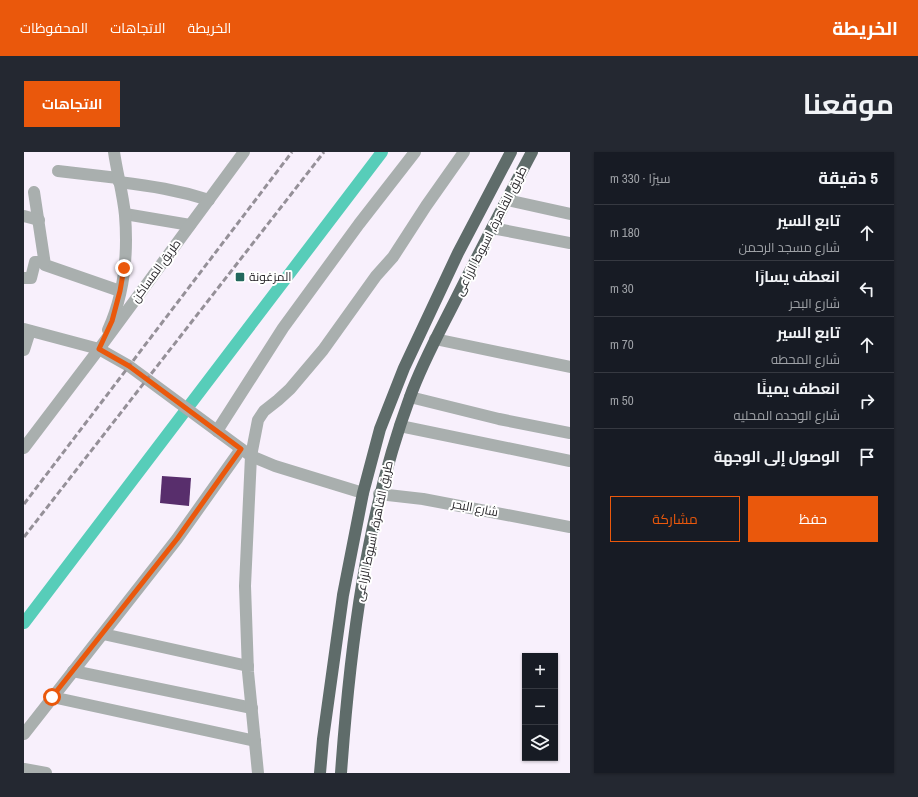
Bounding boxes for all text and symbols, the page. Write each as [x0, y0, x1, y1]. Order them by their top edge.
text: الخريطة [832, 15, 898, 41]
text: المحفوظات [20, 19, 88, 37]
text: الاتجاهات [110, 19, 166, 37]
text: الخريطة [188, 19, 231, 37]
button: الاتجاهات [24, 81, 120, 127]
text: موقعنا [803, 85, 894, 123]
street label: طريق القاهرة, اسيوط الزراعى [451, 163, 531, 298]
text: 5 دقيقة [818, 166, 878, 189]
text: سيرًا · 330 m [610, 170, 671, 187]
text: تابع السير [777, 210, 840, 231]
icon: ahead [856, 222, 878, 244]
text: 180 m [610, 224, 640, 241]
street label: طريق المساكن [128, 236, 184, 306]
text: شارع مسجد الرحمن [739, 239, 840, 256]
route end [115, 259, 133, 277]
text: انعطف يسارًا [755, 266, 840, 287]
place label: المزغونة [249, 269, 291, 285]
marker: المزغونة [234, 271, 246, 283]
icon: left [856, 278, 878, 300]
text: 30 m [610, 280, 634, 297]
text: شارع البحر [789, 295, 840, 312]
text: تابع السير [777, 322, 840, 343]
icon: ahead [856, 334, 878, 356]
text: 70 m [610, 336, 634, 353]
text: شارع المحطه [771, 351, 840, 368]
text: انعطف يمينًا [757, 378, 840, 399]
icon: right [856, 390, 878, 412]
text: 50 m [610, 392, 634, 409]
text: شارع الوحده المحليه [734, 407, 840, 424]
text: الوصول إلى الوجهة [714, 446, 840, 467]
icon: arrive [856, 446, 878, 468]
street label: طريق القاهرة, اسيوط الزراعى [351, 459, 397, 603]
street label: شارع البحر [449, 495, 500, 520]
button: مشاركة [610, 496, 740, 542]
button: حفظ [748, 496, 878, 542]
map controls [522, 653, 558, 761]
button: + [522, 653, 558, 689]
route start [43, 688, 61, 706]
button: − [522, 689, 558, 725]
button: layers [522, 725, 558, 761]

